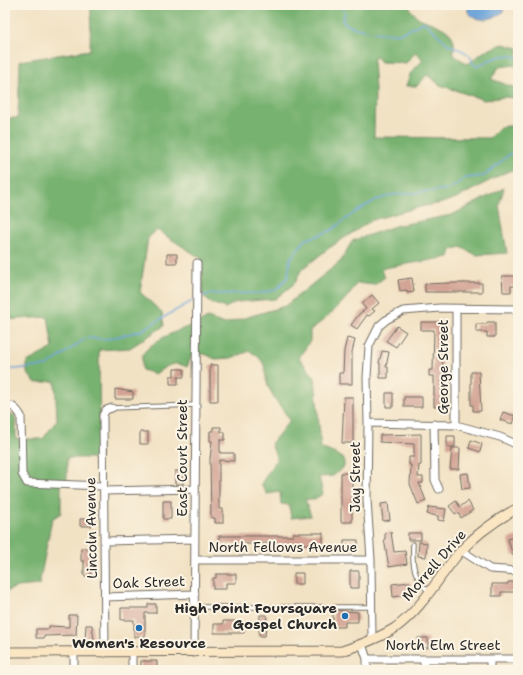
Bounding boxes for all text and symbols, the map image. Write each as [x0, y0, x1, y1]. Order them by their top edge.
street label: George Street [434, 319, 452, 415]
street label: East Court Street [173, 399, 191, 517]
street label: Jay Street [346, 442, 364, 512]
street label: Lincoln Avenue [81, 477, 101, 579]
street label: Morrell Drive [398, 525, 470, 605]
street label: North Fellows Avenue [208, 538, 358, 556]
street label: Oak Street [112, 572, 186, 592]
place label: High Point Foursquare Gospel Church [174, 599, 337, 633]
marker: High Point Foursquare Gospel Church [340, 611, 350, 621]
marker: Women's Resource [134, 623, 144, 633]
place label: Women's Resource [72, 634, 206, 652]
street label: North Elm Street [385, 636, 501, 654]

